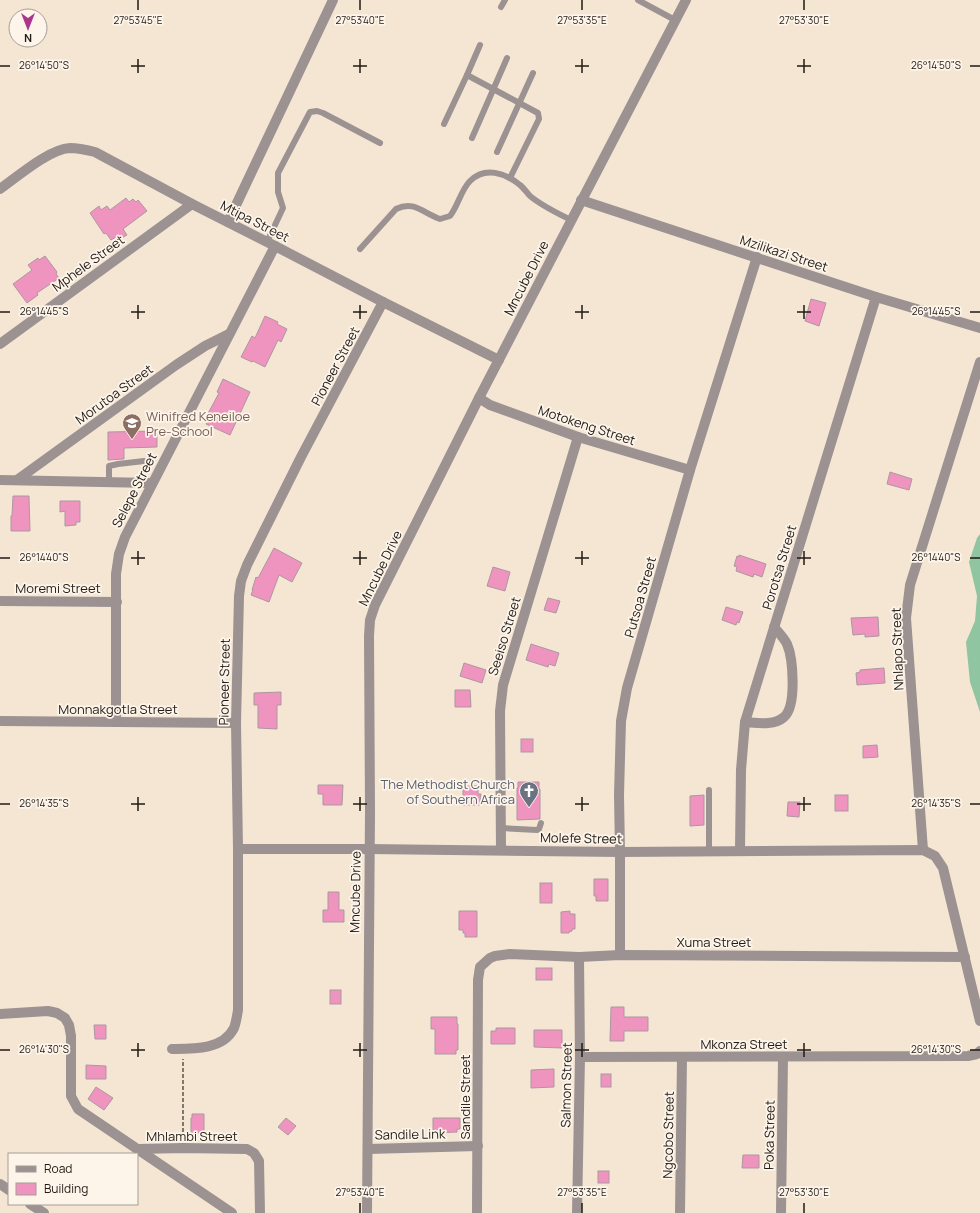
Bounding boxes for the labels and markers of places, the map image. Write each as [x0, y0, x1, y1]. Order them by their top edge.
place label: Winifred Keneiloe Pre-School [146, 407, 250, 440]
school or university icon: Winifred Keneiloe Pre-School [121, 412, 143, 440]
place label: The Methodist Church of Southern Africa [381, 775, 515, 808]
church icon: The Methodist Church of Southern Africa [518, 780, 540, 808]

